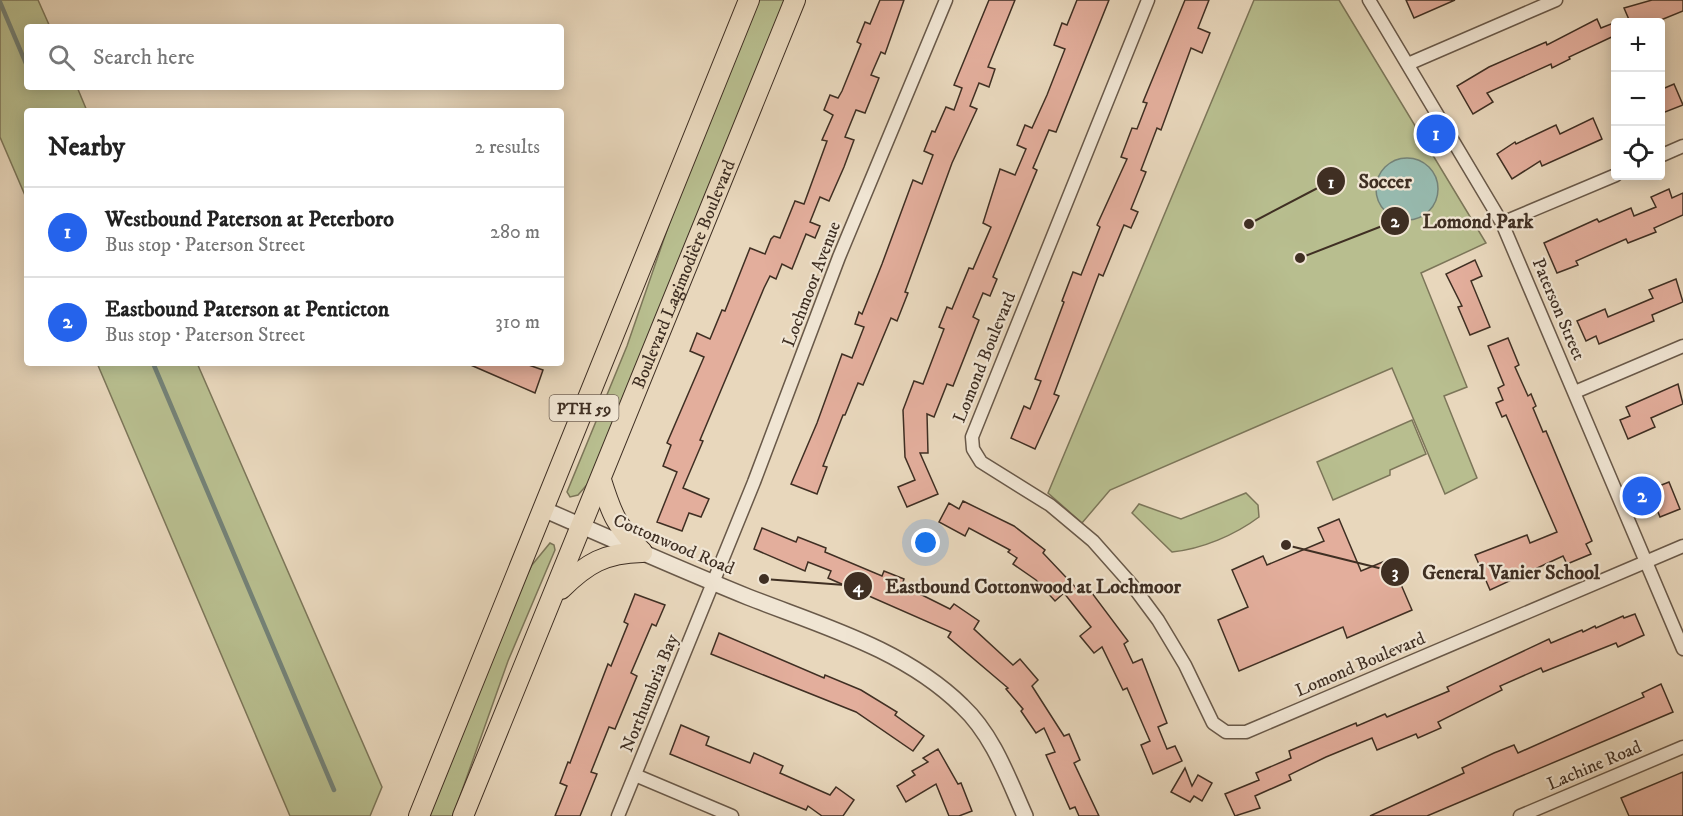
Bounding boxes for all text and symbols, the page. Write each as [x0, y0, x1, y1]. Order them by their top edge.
map controls [1611, 18, 1665, 180]
button: + [1611, 18, 1665, 72]
search box [24, 24, 564, 90]
icon: search [45, 41, 78, 74]
text: Search here [93, 44, 195, 71]
button: − [1611, 72, 1665, 126]
pin: 1 [1416, 112, 1456, 156]
button: locate [1611, 126, 1665, 180]
text: Nearby [48, 131, 125, 164]
text: 2 results [475, 135, 540, 160]
street label: Boulevard Lagimodière Boulevard [628, 157, 741, 392]
callout: Soccer [1316, 162, 1423, 200]
text: Soccer [1358, 170, 1412, 195]
text: 1 [1328, 172, 1335, 194]
callout: Lomond Park [1380, 202, 1545, 240]
text: Westbound Paterson at Peterboro [105, 206, 394, 233]
text: Lomond Park [1423, 210, 1535, 235]
text: 2 [1391, 211, 1401, 233]
street label: Lochmoor Avenue [778, 219, 846, 350]
text: 1 [64, 220, 71, 245]
text: 280 m [490, 220, 540, 245]
text: Bus stop · Paterson Street [105, 233, 305, 258]
street label: Paterson Street [1527, 255, 1590, 364]
street label: Lomond Boulevard [949, 289, 1021, 426]
text: Eastbound Paterson at Penticton [105, 296, 389, 323]
text: 2 [63, 310, 72, 335]
text: 310 m [495, 310, 540, 335]
text: Bus stop · Paterson Street [105, 323, 305, 348]
road number: PTH 59 [550, 395, 618, 421]
pin: 2 [1622, 474, 1662, 518]
street label: Cottonwood Road [610, 510, 737, 580]
your location [911, 528, 940, 557]
callout: General Vanier School [1380, 553, 1611, 591]
text: General Vanier School [1422, 561, 1601, 586]
text: 3 [1392, 562, 1399, 584]
callout: Eastbound Cottonwood at Lochmoor [843, 567, 1193, 605]
text: Eastbound Cottonwood at Lochmoor [885, 575, 1181, 600]
text: 4 [852, 576, 864, 598]
street label: Lomond Boulevard [1292, 628, 1429, 702]
street label: Northumbria Bay [616, 631, 684, 756]
street label: Lachine Road [1544, 736, 1645, 796]

